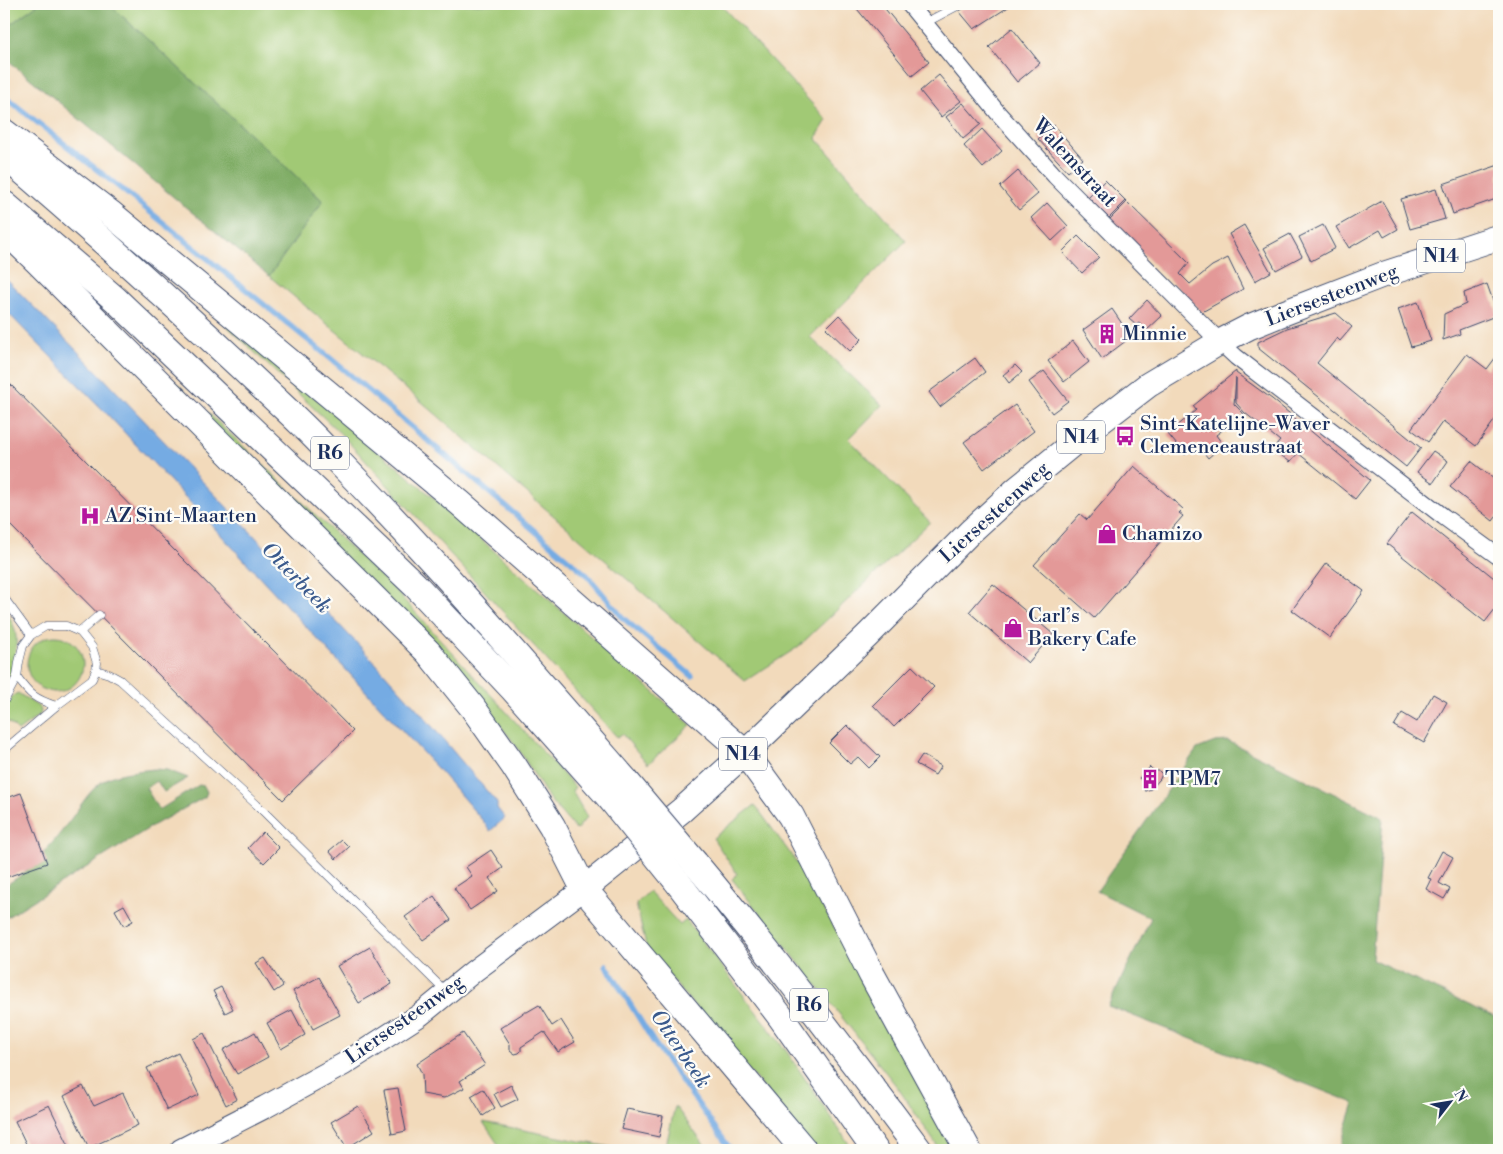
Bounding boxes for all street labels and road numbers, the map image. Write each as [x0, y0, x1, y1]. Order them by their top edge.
street label: Walemstraat [1026, 113, 1121, 213]
road number: N14 [1417, 240, 1465, 272]
street label: Liersesteenweg [1262, 259, 1402, 333]
road number: N14 [1057, 421, 1105, 454]
road number: R6 [311, 436, 349, 469]
street label: Liersesteenweg [935, 457, 1056, 569]
road number: N14 [719, 738, 767, 771]
street label: Liersesteenweg [341, 969, 470, 1070]
road number: R6 [790, 988, 828, 1022]

